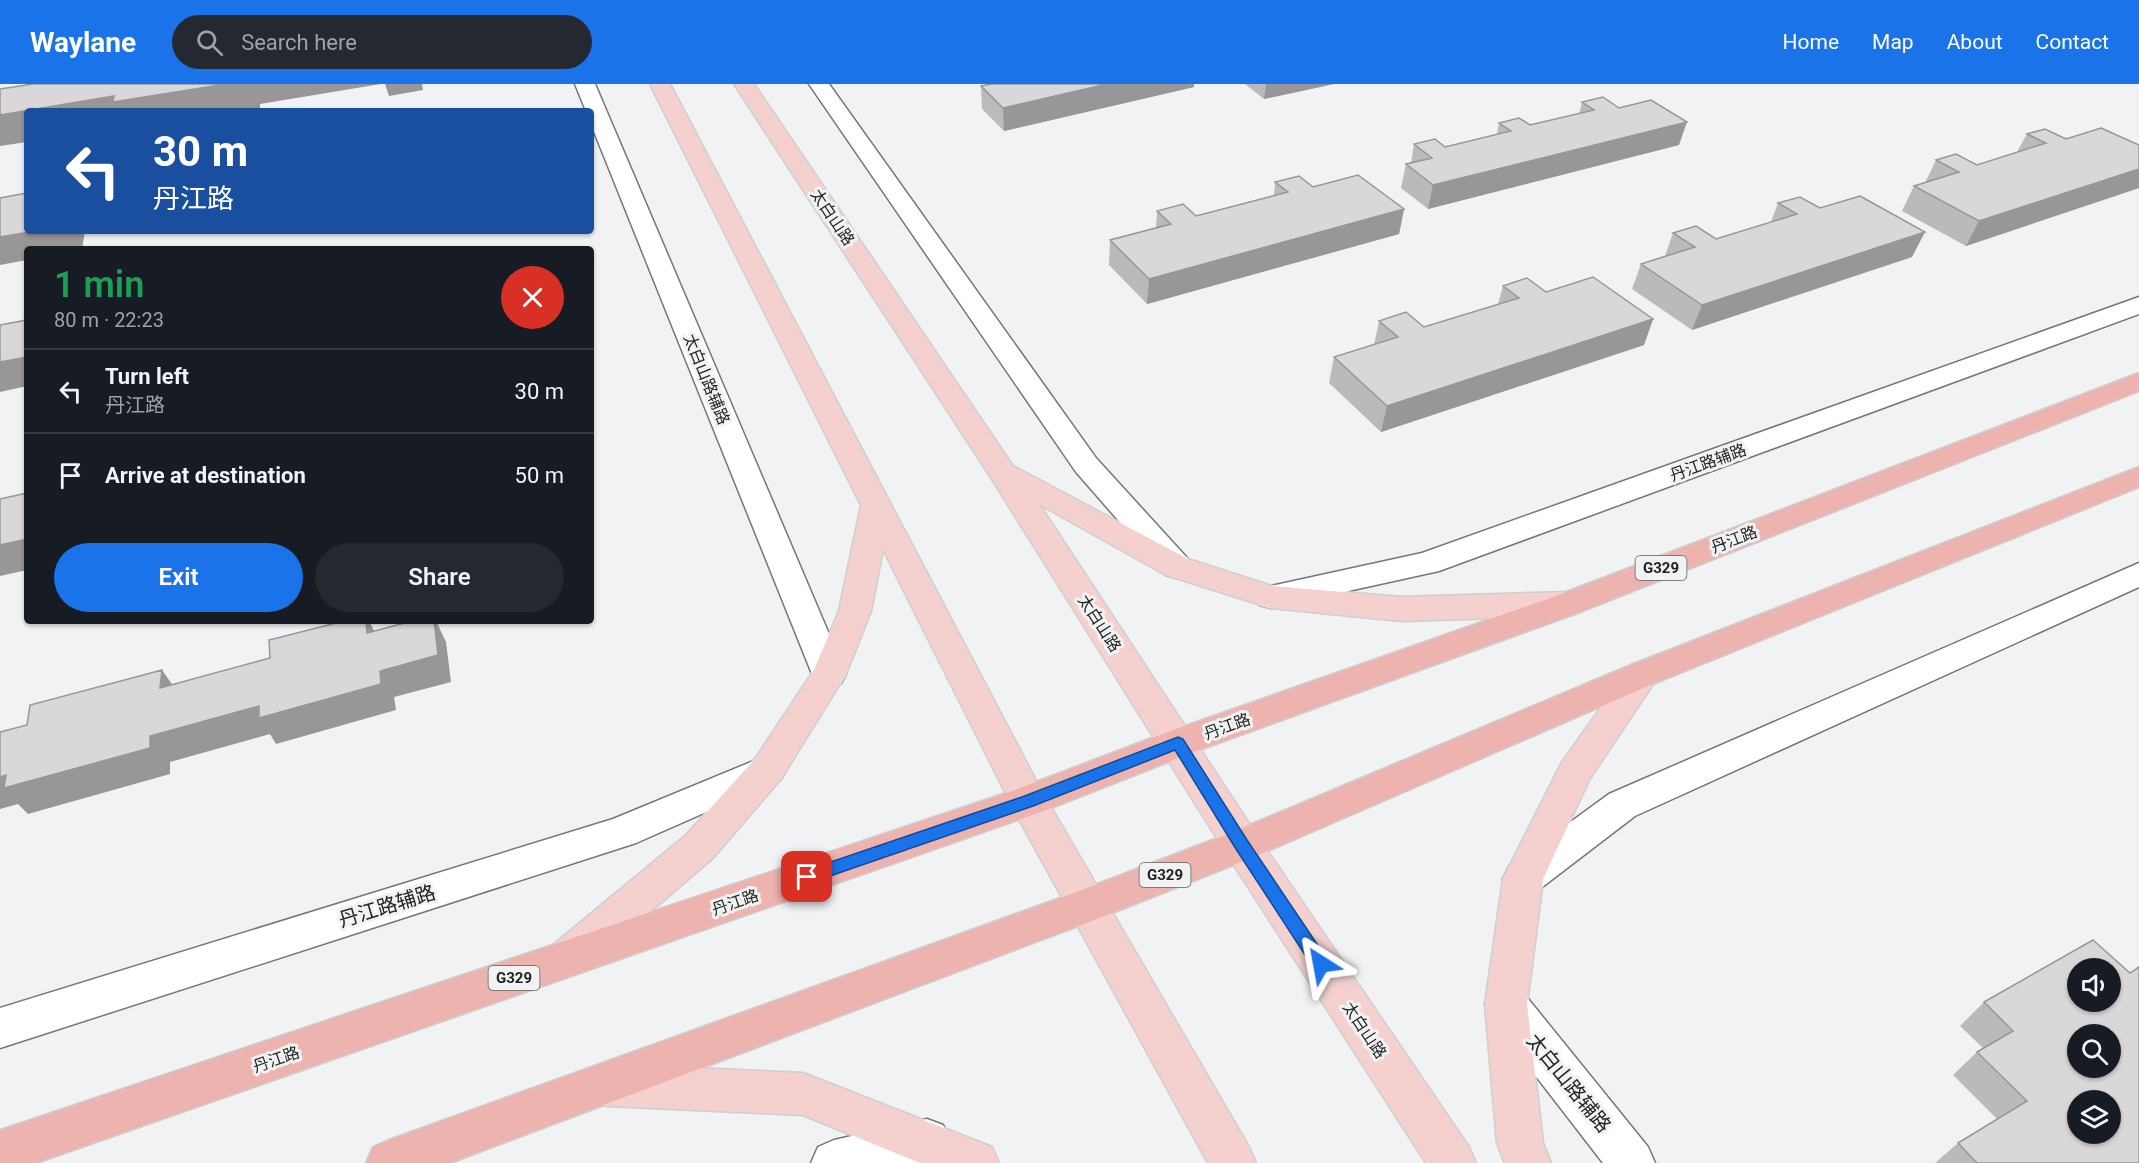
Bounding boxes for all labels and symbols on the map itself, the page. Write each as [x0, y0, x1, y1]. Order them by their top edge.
street label: 太白山路 [807, 185, 858, 249]
street label: 太白山路辅路 [680, 331, 733, 427]
street label: 丹江路辅路 [1667, 440, 1749, 485]
street label: 丹江路 [1708, 522, 1760, 557]
road number: G329 [1636, 556, 1686, 580]
street label: 太白山路 [1074, 591, 1125, 655]
street label: 丹江路 [1201, 709, 1253, 744]
pin [781, 851, 832, 902]
road number: G329 [1140, 863, 1190, 887]
street label: 丹江路辅路 [336, 880, 438, 932]
street label: 丹江路 [709, 886, 761, 919]
position arrow [1289, 932, 1353, 996]
road number: G329 [488, 966, 540, 990]
street label: 太白山路 [1339, 998, 1390, 1062]
street label: 太白山路辅路 [1522, 1029, 1616, 1137]
street label: 丹江路 [250, 1043, 302, 1076]

